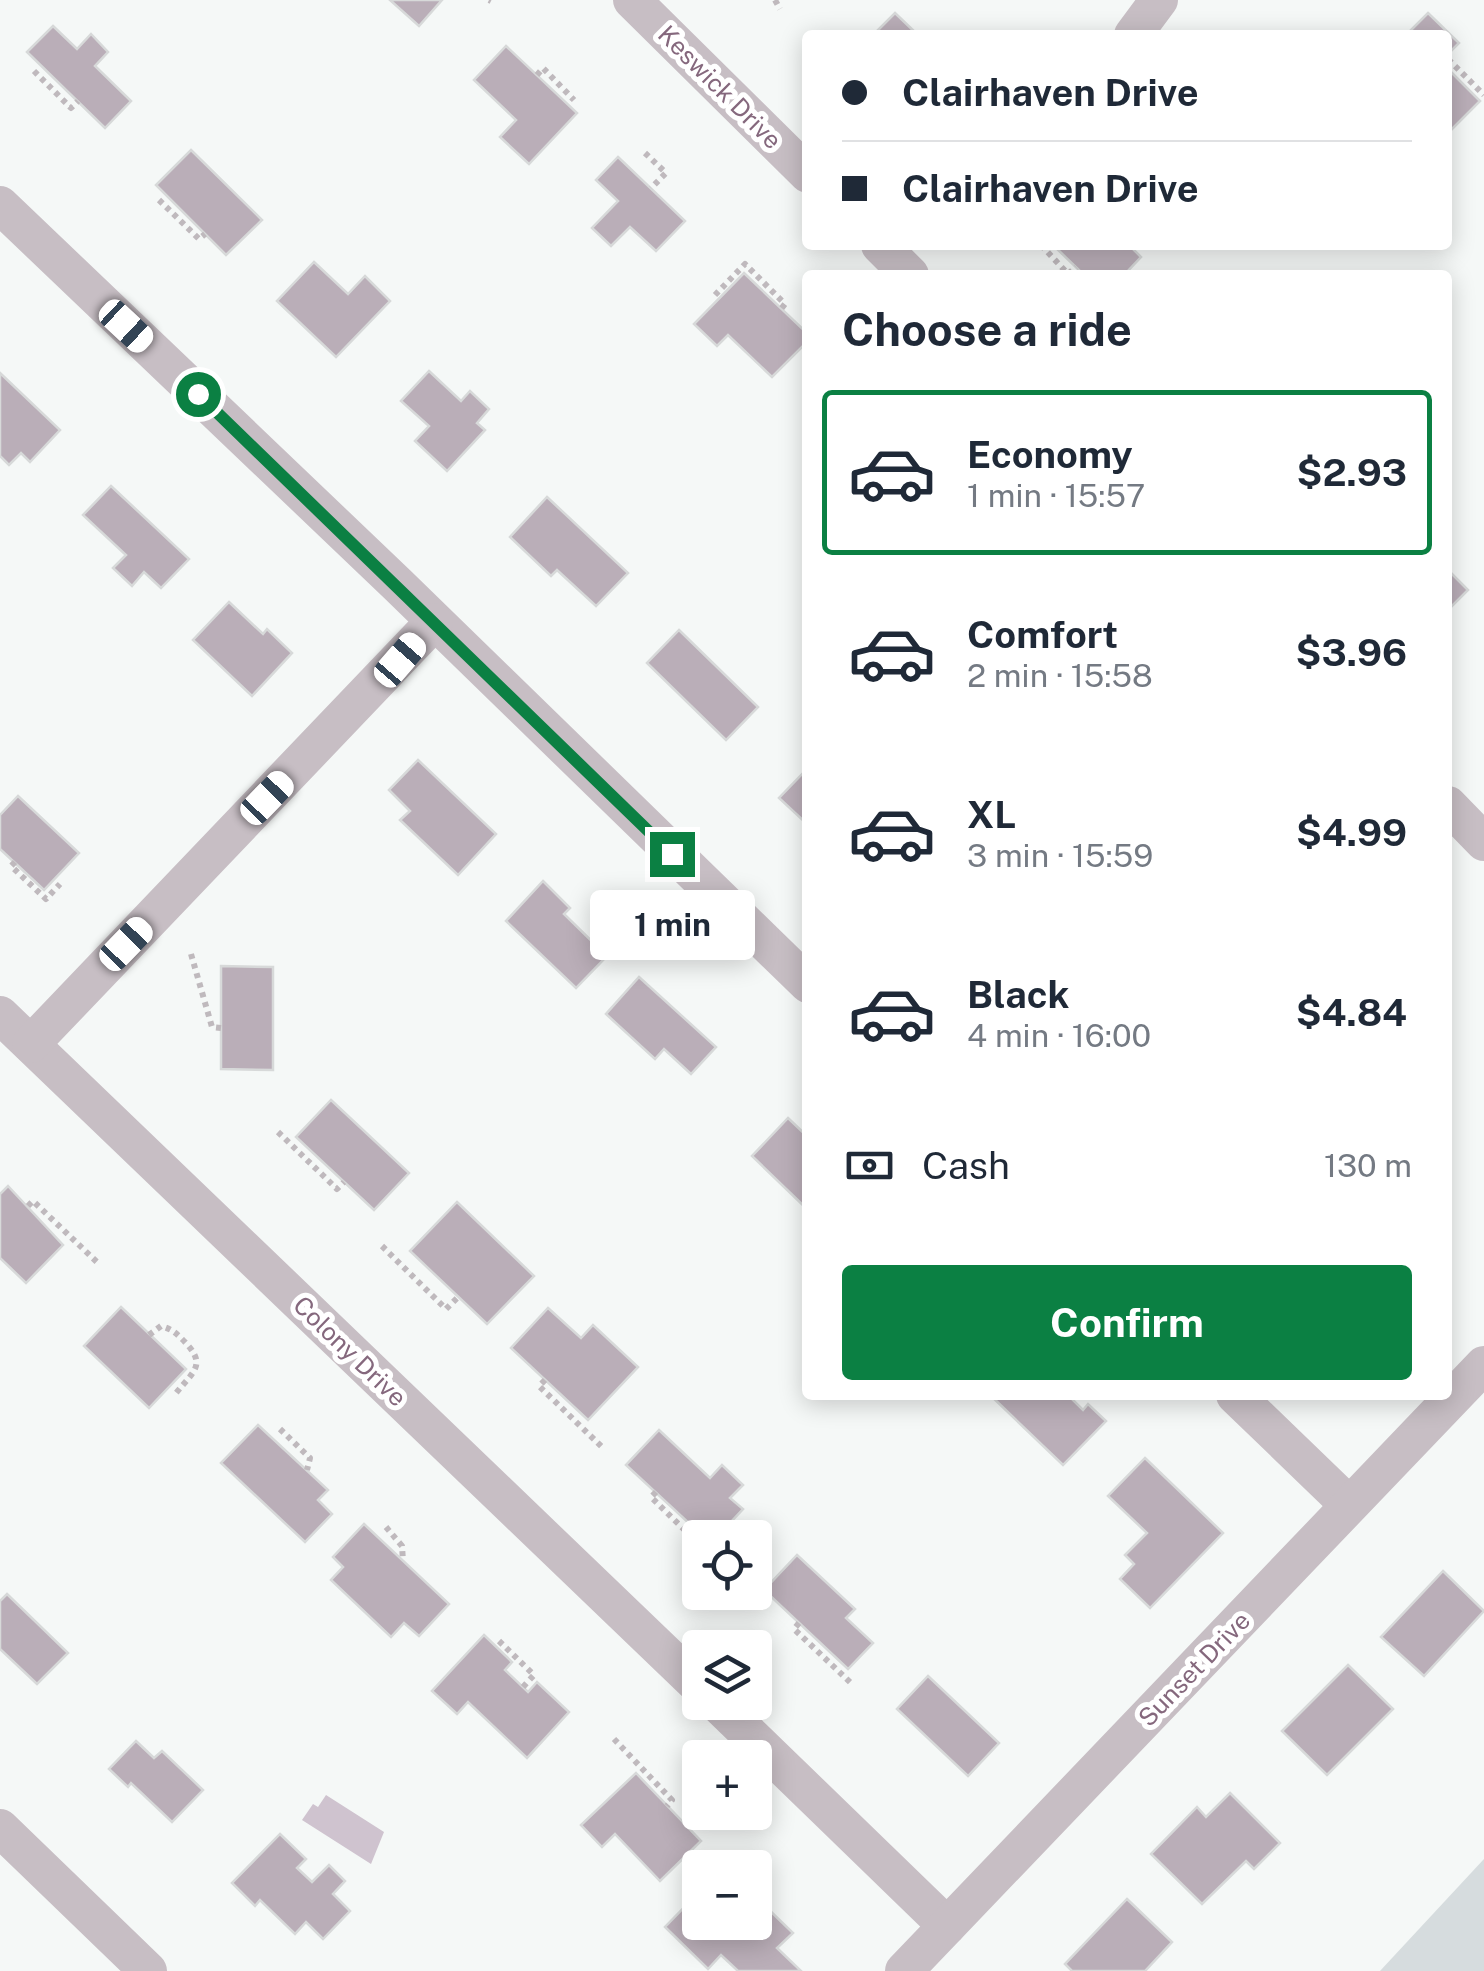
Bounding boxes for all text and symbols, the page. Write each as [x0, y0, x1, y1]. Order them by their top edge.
street label: Keswick Drive [652, 19, 788, 155]
text: Clairhaven Drive [902, 70, 1199, 115]
text: Clairhaven Drive [902, 166, 1199, 211]
car [94, 295, 158, 357]
text: Choose a ride [842, 303, 1132, 356]
route start [176, 372, 221, 417]
icon: car [847, 428, 937, 518]
text: Economy [967, 432, 1133, 477]
text: $2.93 [1297, 450, 1407, 495]
text: 1 min · 15:57 [967, 477, 1145, 514]
icon: car [847, 608, 937, 698]
text: Comfort [967, 612, 1118, 657]
car [369, 628, 431, 692]
text: $3.96 [1296, 630, 1407, 675]
text: 2 min · 15:58 [967, 657, 1153, 694]
car [235, 766, 299, 830]
icon: car [847, 788, 937, 878]
text: XL [967, 792, 1016, 837]
text: $4.99 [1296, 810, 1407, 855]
route end [650, 832, 695, 877]
text: 3 min · 15:59 [967, 837, 1153, 874]
callout: 1 min [590, 889, 754, 959]
text: 1 min [634, 906, 711, 943]
car [94, 912, 158, 976]
icon: car [847, 968, 937, 1058]
text: Black [967, 972, 1070, 1017]
text: $4.84 [1296, 990, 1407, 1035]
text: 4 min · 16:00 [967, 1017, 1151, 1054]
icon: cash [842, 1138, 897, 1193]
text: Cash [922, 1143, 1010, 1188]
text: 130 m [1324, 1147, 1412, 1184]
button: Confirm [842, 1265, 1412, 1380]
street label: Colony Drive [287, 1290, 413, 1412]
map controls [682, 1520, 772, 1940]
button: locate [682, 1520, 772, 1610]
street label: Sunset Drive [1132, 1605, 1256, 1733]
button: layers [682, 1630, 772, 1720]
button: + [682, 1740, 772, 1830]
button: − [682, 1850, 772, 1940]

